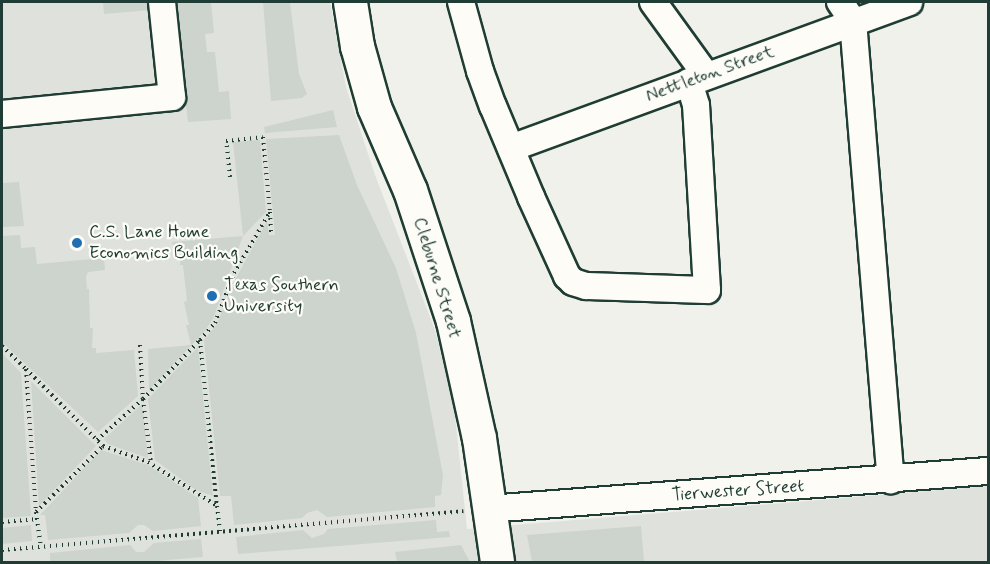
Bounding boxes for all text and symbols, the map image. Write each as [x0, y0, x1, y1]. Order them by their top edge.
street label: Nettleton Street [643, 41, 777, 107]
street label: Cleburne Street [408, 215, 466, 341]
place label: C.S. Lane Home Economics Building [89, 222, 234, 264]
marker: C.S. Lane Home Economics Building [70, 236, 84, 250]
place label: Texas Southern University [224, 275, 336, 318]
marker: Texas Southern University [205, 289, 219, 303]
street label: Tierwester Street [669, 475, 807, 507]

